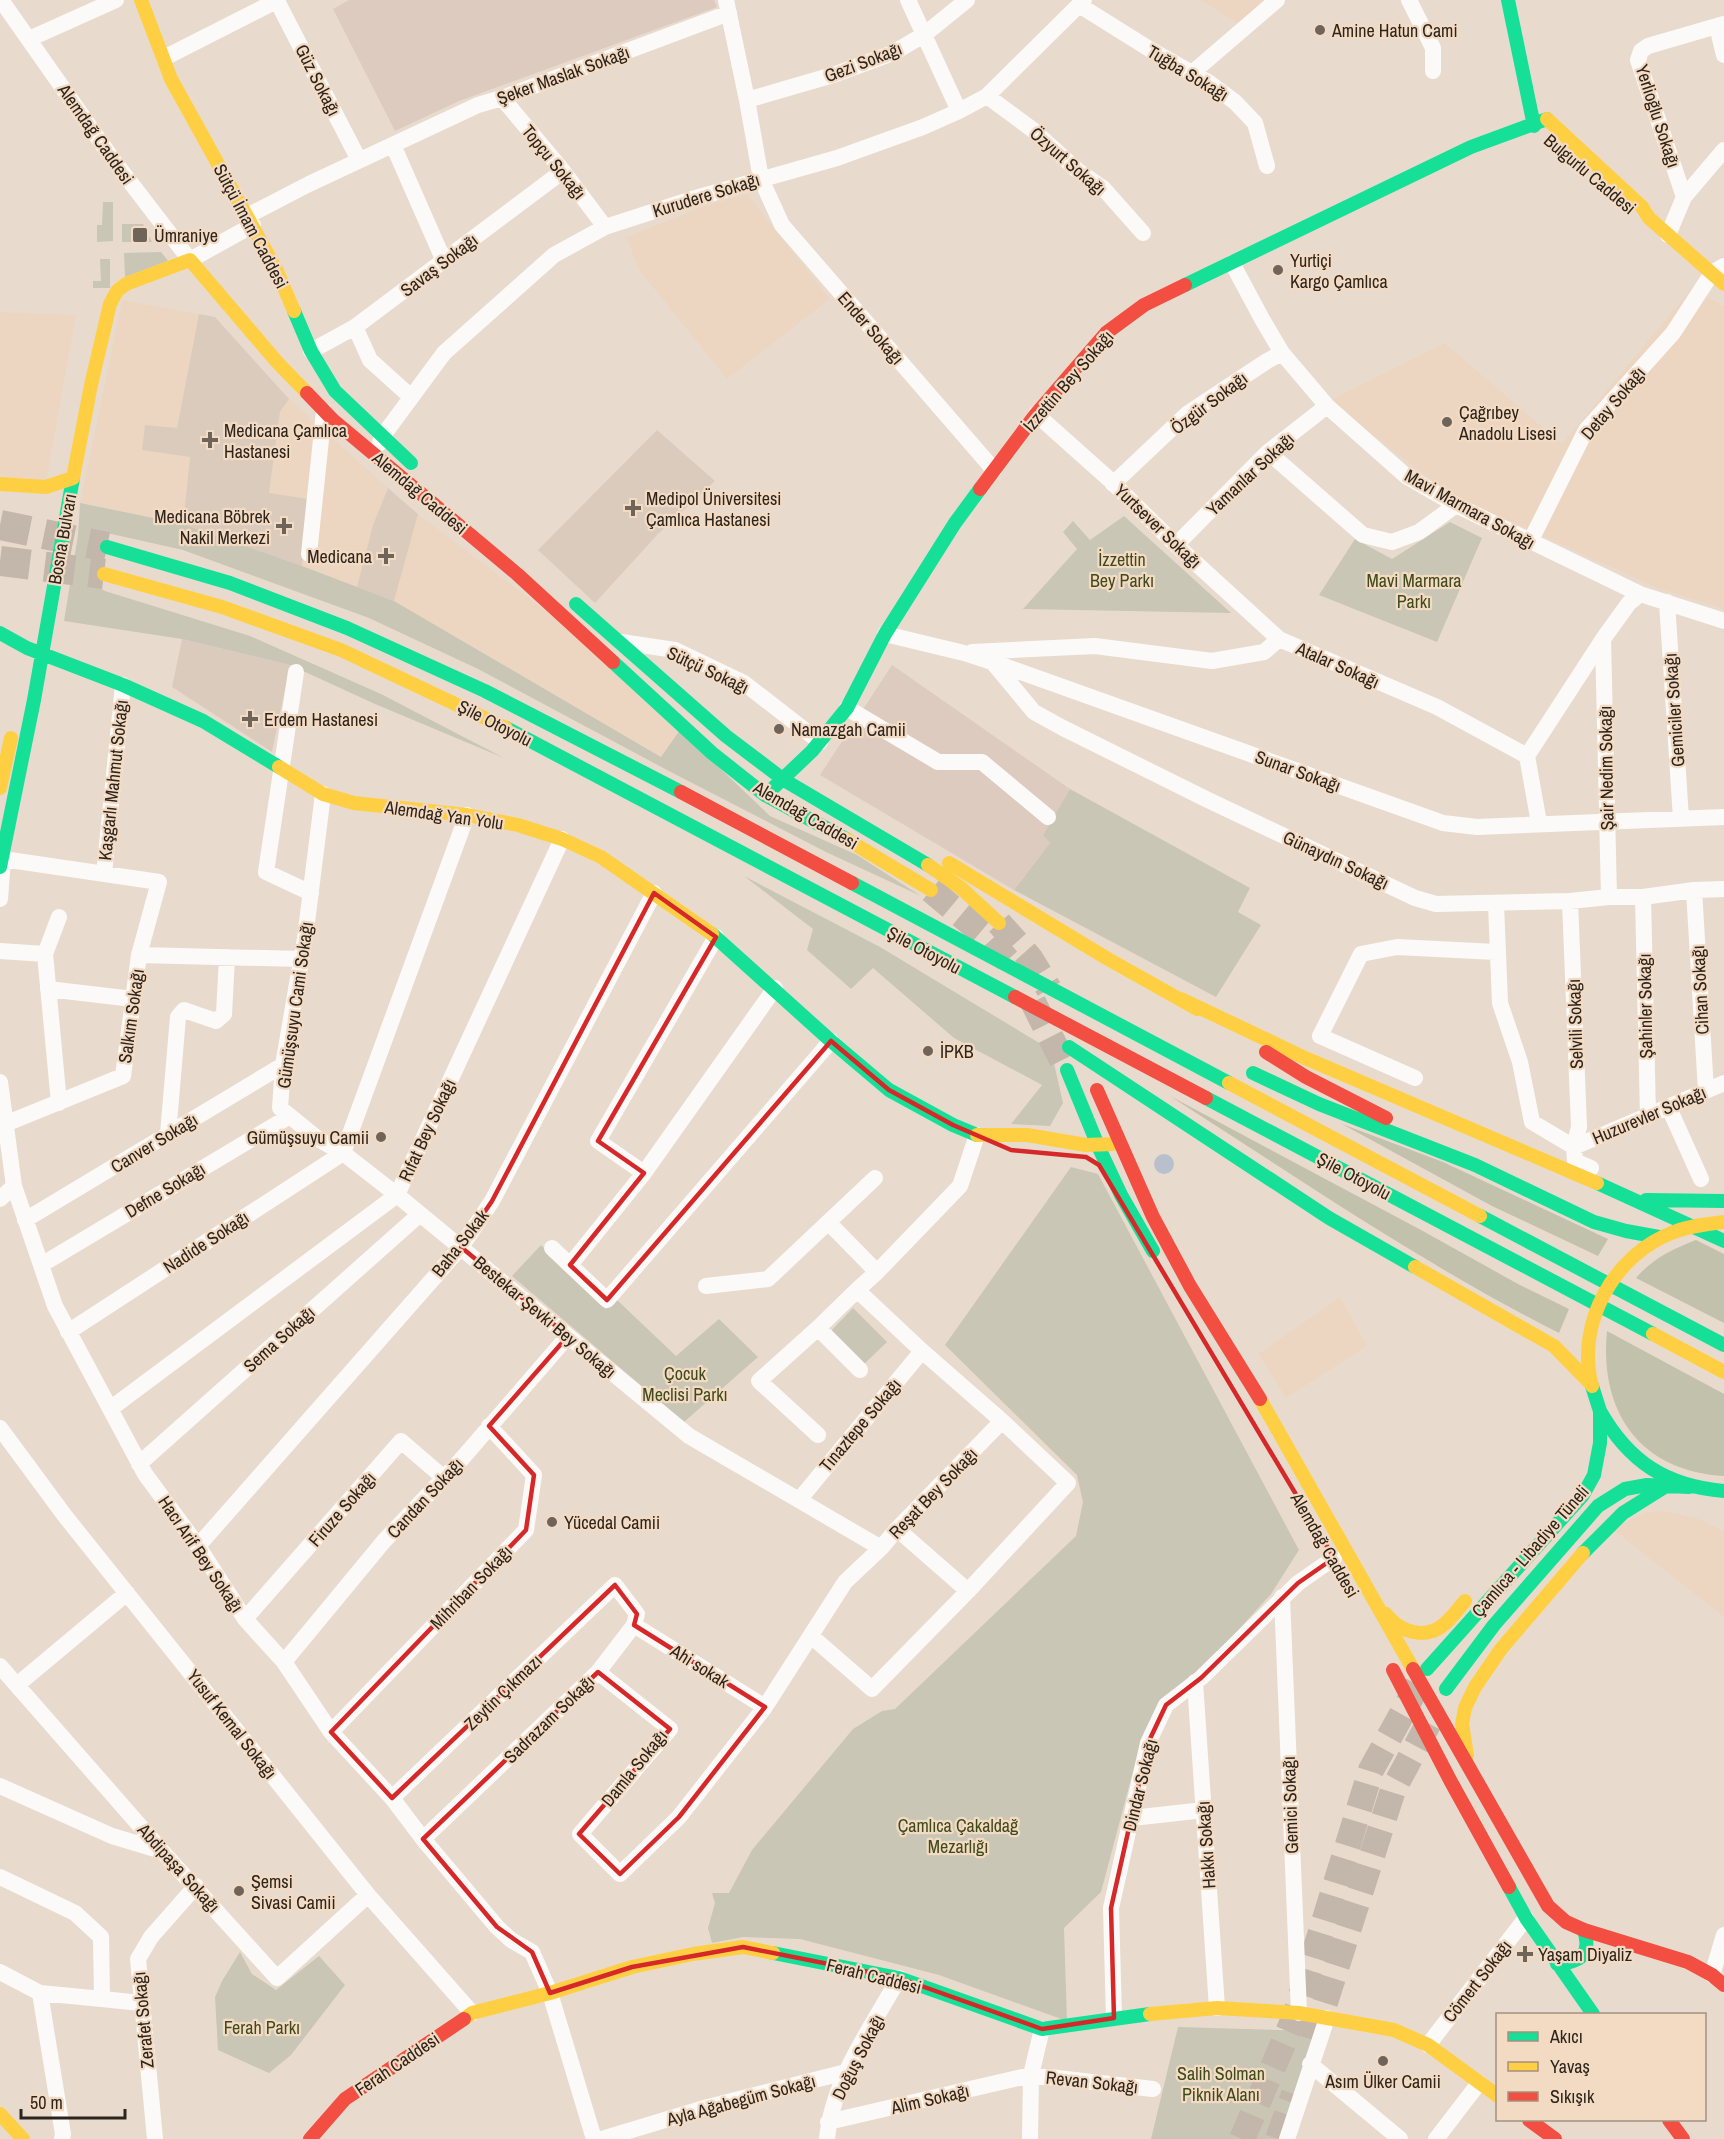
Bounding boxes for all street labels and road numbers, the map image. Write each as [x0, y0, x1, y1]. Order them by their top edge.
street label: Gezi Sokağı [821, 36, 905, 88]
street label: Şeker Maslak Sokağı [493, 39, 633, 111]
street label: Tuğba Sokağı [1143, 39, 1233, 107]
street label: Güz Sokağı [289, 40, 347, 120]
street label: Yerlioğlu Sokağı [1630, 61, 1686, 171]
street label: Alemdağ Caddesi [52, 78, 140, 189]
street label: Topçu Sokağı [516, 119, 592, 205]
street label: Özyurt Sokağı [1025, 121, 1111, 201]
street label: Bulgurlu Caddesi [1539, 128, 1641, 220]
street label: Sütçü İmam Caddesi [208, 159, 294, 293]
street label: Kurudere Sokağı [649, 167, 763, 223]
street label: Savaş Sokağı [395, 228, 483, 302]
street label: Ender Sokağı [832, 286, 910, 370]
street label: İzzettin Bey Sokağı [1017, 325, 1119, 437]
street label: Detay Sokağı [1575, 361, 1651, 445]
street label: Özgür Sokağı [1165, 366, 1253, 440]
street label: Yamanlar Sokağı [1200, 427, 1300, 521]
street label: Alemdağ Caddesi [366, 445, 473, 540]
street label: Mavi Marmara Sokağı [1400, 463, 1540, 555]
street label: Yurtsever Sokağı [1109, 478, 1207, 574]
street label: Bosna Bulvarı [42, 492, 82, 586]
street label: Atalar Sokağı [1292, 635, 1384, 694]
street label: Sütçü Sokağı [663, 640, 753, 700]
street label: Gemiciler Sokağı [1658, 652, 1690, 768]
street label: Şile Otoyolu [454, 694, 536, 752]
street label: Kaşgarlı Mahmut Sokağı [92, 698, 134, 862]
street label: Şair Nedim Sokağı [1592, 705, 1620, 831]
street label: Sunar Sokağı [1252, 744, 1344, 798]
street label: Alemdağ Caddesi [748, 774, 863, 855]
street label: Alemdağ Yan Yolu [382, 794, 505, 836]
street label: Günaydın Sokağı [1279, 825, 1393, 895]
street label: Gümüşsuyu Cami Sokağı [271, 920, 319, 1090]
street label: Şile Otoyolu [883, 920, 965, 980]
street label: Cihan Sokağı [1685, 945, 1715, 1035]
street label: Şahinler Sokağı [1632, 953, 1658, 1059]
street label: Salkım Sokağı [112, 967, 150, 1065]
street label: Selvili Sokağı [1561, 978, 1589, 1070]
street label: Rıfat Bey Sokağı [392, 1075, 462, 1185]
street label: Huzurevler Sokağı [1588, 1080, 1710, 1150]
street label: Canver Sokağı [106, 1107, 202, 1179]
street label: Şile Otoyolu [1313, 1146, 1395, 1206]
street label: Defne Sokağı [120, 1156, 210, 1224]
street label: Baha Sokak [426, 1203, 495, 1282]
street label: Nadide Sokağı [158, 1205, 254, 1279]
street label: Bestekar Şevki Bey Sokağı [468, 1250, 622, 1384]
street label: Sema Sokağı [238, 1300, 320, 1378]
street label: Tınaztepe Sokağı [813, 1373, 907, 1477]
street label: Reşat Bey Sokağı [883, 1442, 983, 1544]
street label: Candan Sokağı [381, 1452, 469, 1544]
street label: Firuze Sokağı [302, 1466, 382, 1552]
street label: Çamlıca - Libadiye Tüneli [1466, 1480, 1594, 1622]
street label: Alemdağ Caddesi [1284, 1487, 1365, 1602]
street label: Hacı Arif Bey Sokağı [153, 1491, 249, 1617]
street label: Mihriban Sokağı [424, 1539, 518, 1635]
street label: Ahi sokak [665, 1638, 735, 1694]
street label: Zeytin Çıkmazı [459, 1649, 547, 1735]
street label: Yusuf Kemal Sokağı [181, 1664, 283, 1784]
street label: Sadrazam Sokağı [498, 1669, 600, 1769]
street label: Damla Sokağı [595, 1724, 673, 1812]
street label: Dindar Sokağı [1116, 1736, 1164, 1834]
street label: Gemici Sokağı [1276, 1756, 1304, 1854]
street label: Hakkı Sokağı [1190, 1800, 1222, 1890]
street label: Abdipaşa Sokağı [131, 1817, 226, 1918]
street label: Cömert Sokağı [1437, 1935, 1517, 2027]
street label: Ferah Caddesi [824, 1952, 924, 2000]
street label: Zerafet Sokağı [126, 1971, 160, 2069]
street label: Doğuş Sokağı [826, 2010, 890, 2104]
street label: Ferah Caddesi [350, 2027, 444, 2101]
street label: Revan Sokağı [1045, 2065, 1139, 2099]
street label: Ayla Ağabegüm Sokağı [663, 2068, 818, 2132]
street label: Alim Sokağı [887, 2078, 972, 2120]

